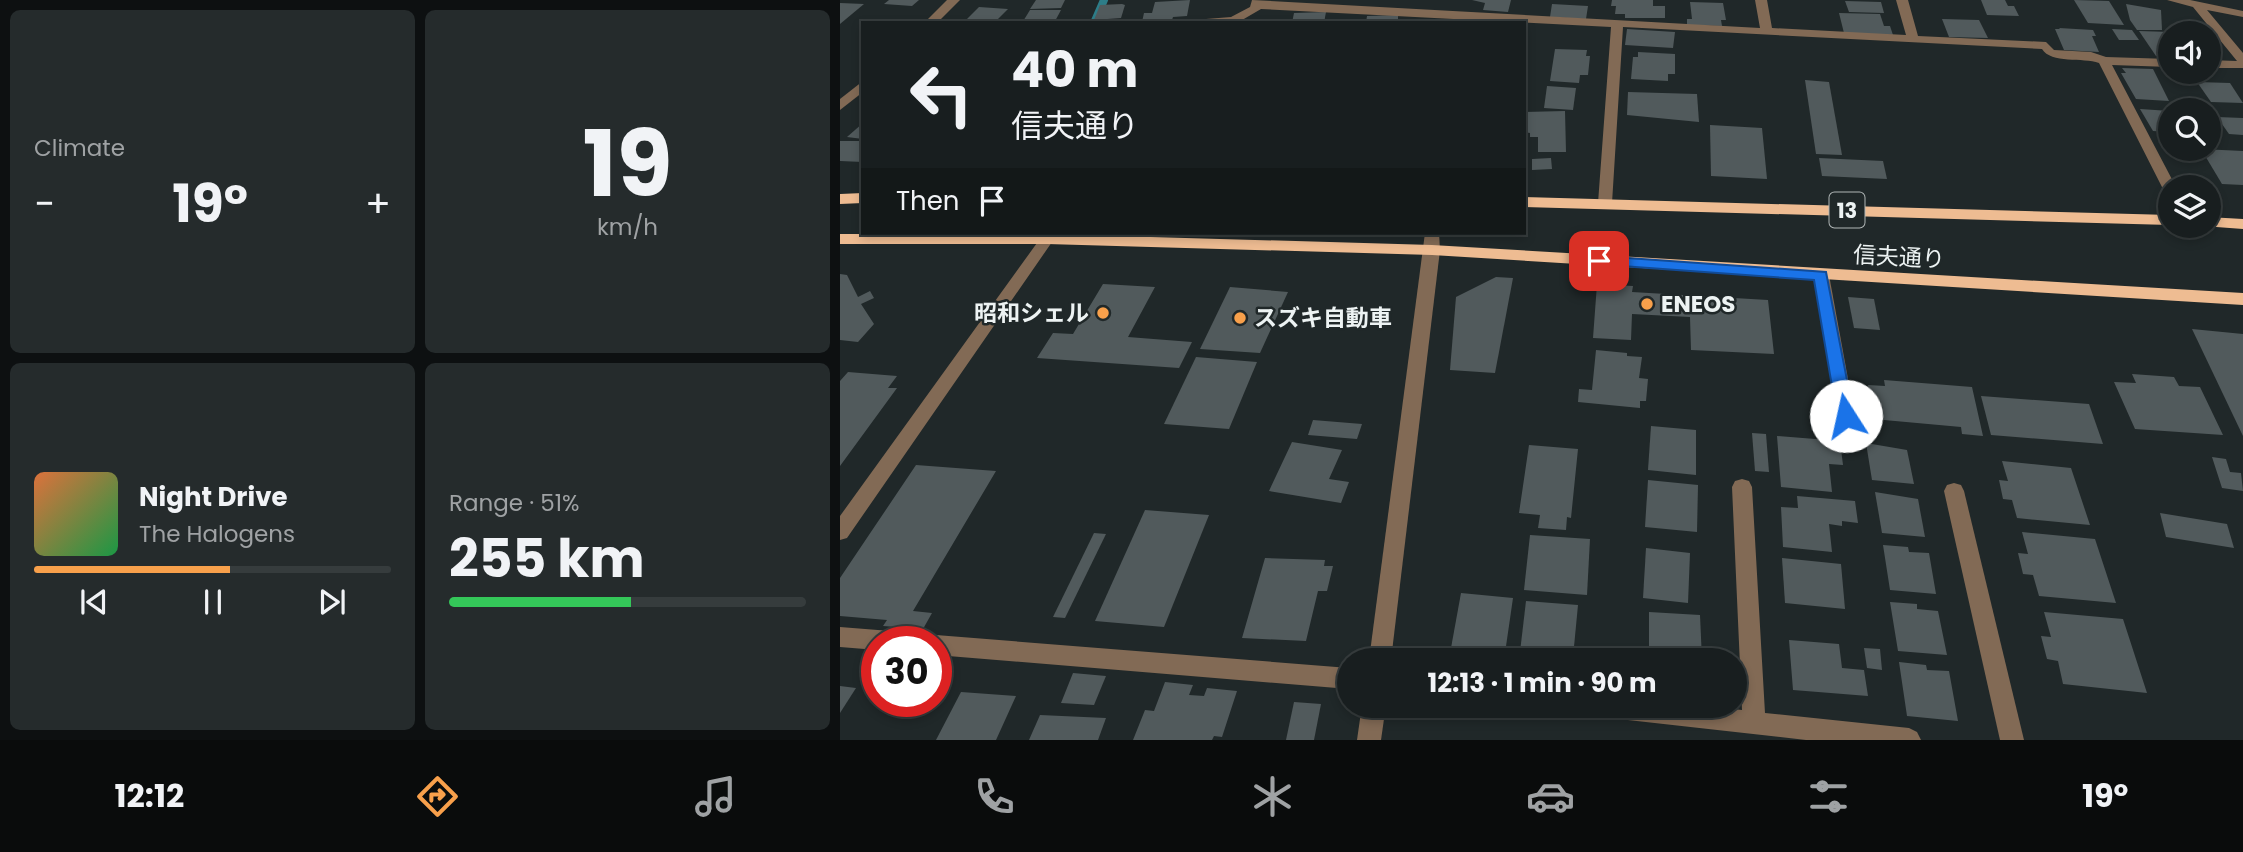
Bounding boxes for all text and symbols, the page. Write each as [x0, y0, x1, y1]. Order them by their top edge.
map controls [2158, 21, 2221, 238]
button: sound [2158, 21, 2221, 84]
text: 40 m [1011, 36, 1138, 104]
icon: left [896, 49, 987, 140]
button: search [2158, 98, 2221, 161]
text: 19 [582, 100, 673, 228]
text: 信夫通り [1011, 103, 1139, 148]
text: Climate [34, 132, 125, 164]
text: 19° [172, 167, 248, 240]
button: layers [2158, 175, 2221, 238]
text: − [34, 177, 55, 230]
text: + [365, 177, 391, 230]
icon: arrive [973, 182, 1011, 220]
text: Then [896, 183, 959, 219]
road number: 13 [1830, 192, 1864, 228]
text: km/h [597, 211, 658, 243]
pin [1569, 231, 1629, 291]
street label: 信夫通り [1852, 239, 1946, 275]
icon: arrive [1580, 242, 1618, 280]
place label: ENEOS [1661, 288, 1735, 320]
marker: ENEOS [1639, 296, 1655, 312]
place label: 昭和シェル [974, 297, 1089, 329]
place label: スズキ自動車 [1254, 302, 1392, 334]
marker: 昭和シェル [1095, 305, 1111, 321]
marker: スズキ自動車 [1232, 310, 1248, 326]
position arrow [1809, 379, 1883, 453]
text: Night Drive [139, 479, 287, 515]
text: Range · 51% [449, 487, 579, 519]
text: The Halogens [139, 518, 295, 550]
text: 255 km [449, 522, 645, 595]
icon: previous [75, 583, 113, 621]
icon: pause [194, 583, 232, 621]
icon: next [313, 583, 351, 621]
speed limit sign: 30 [861, 626, 952, 717]
text: 12:13 · 1 min · 90 m [1427, 665, 1657, 701]
icon: directions [413, 772, 462, 821]
icon: music [691, 772, 740, 821]
icon: phone [970, 772, 1019, 821]
icon: climate [1248, 772, 1297, 821]
icon: car [1526, 772, 1575, 821]
icon: filters [1804, 772, 1853, 821]
text: 12:12 [115, 773, 184, 818]
text: 19° [2082, 773, 2128, 818]

